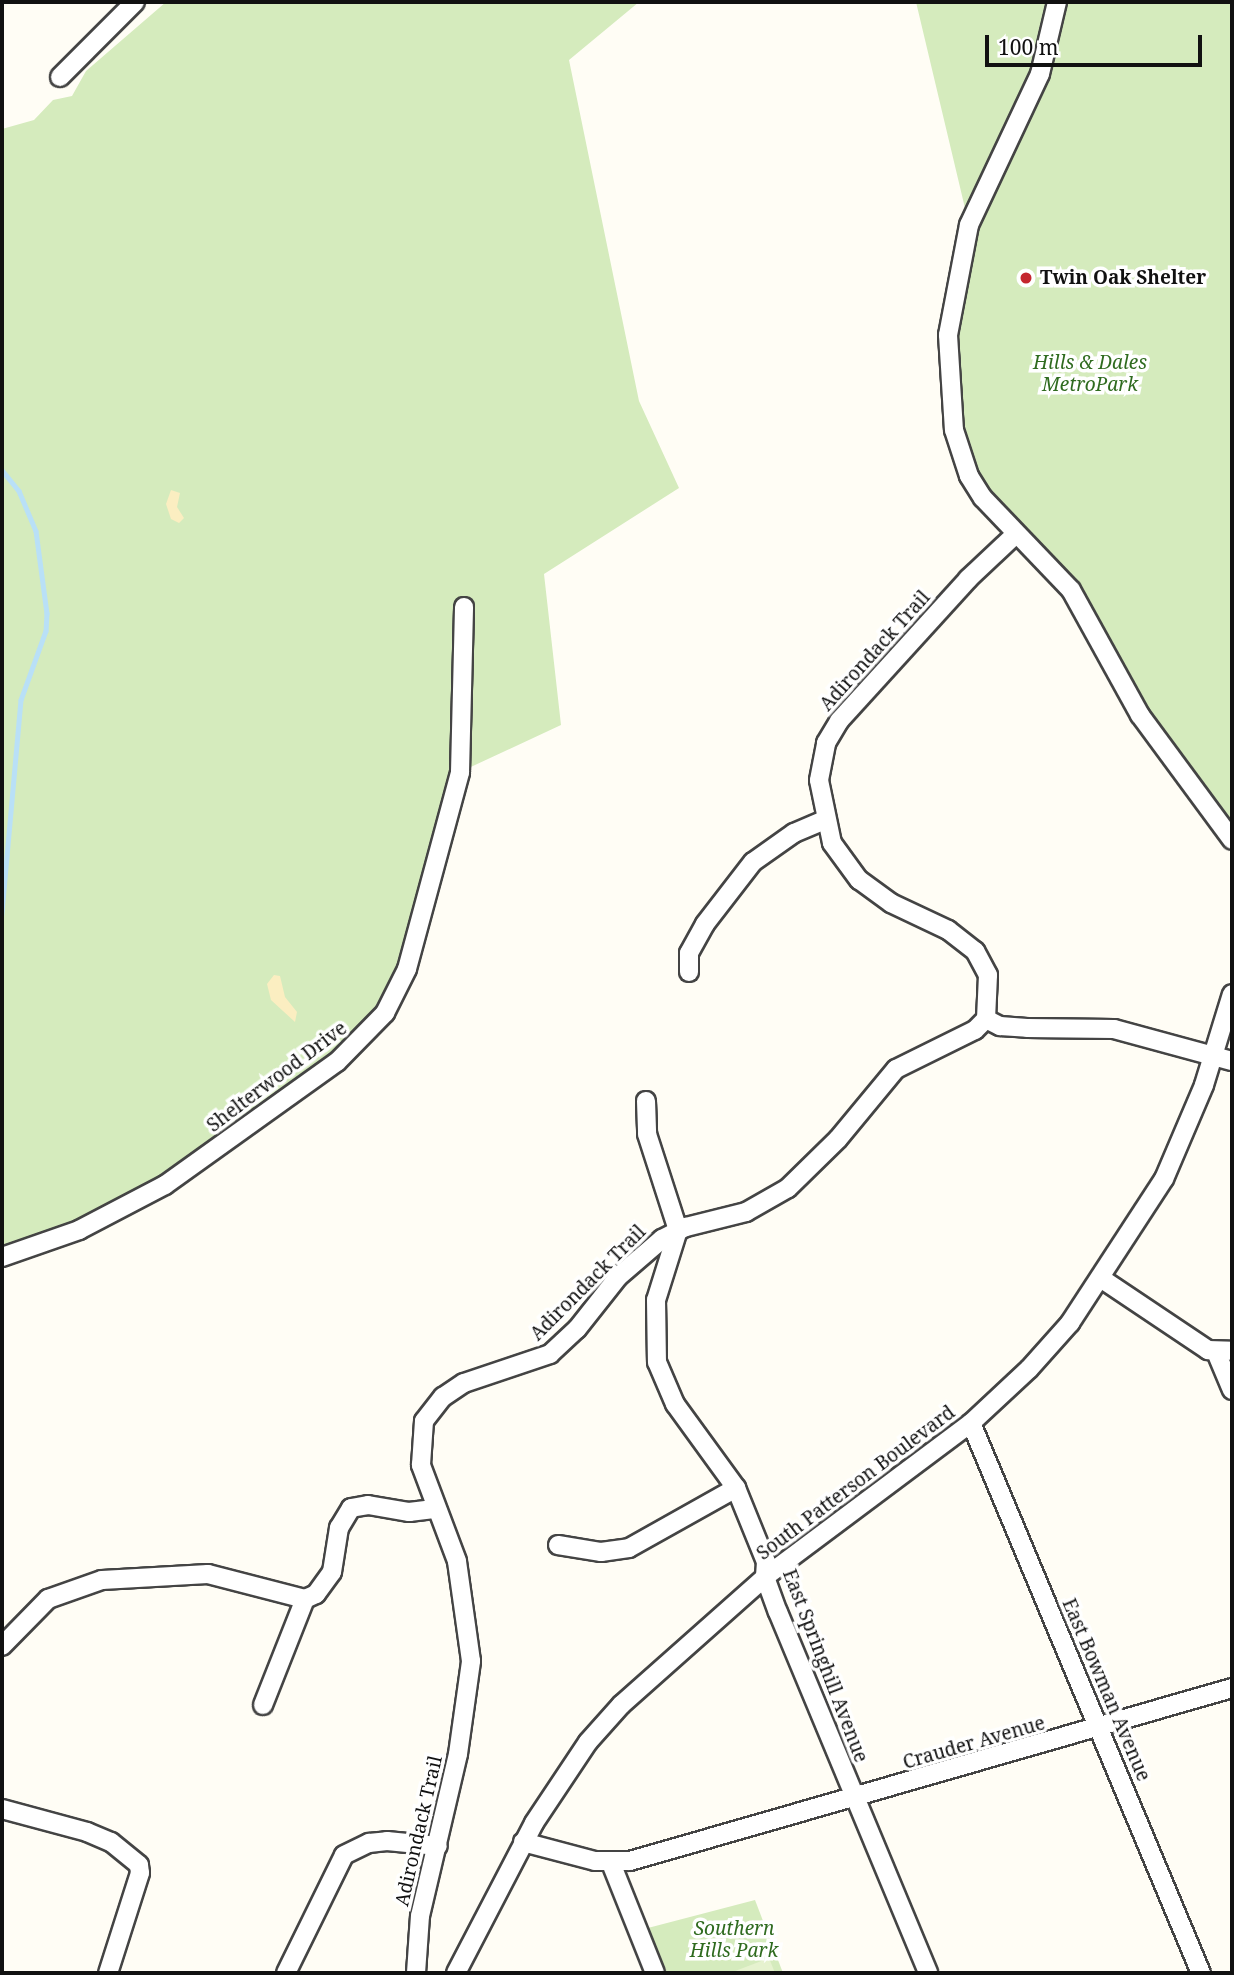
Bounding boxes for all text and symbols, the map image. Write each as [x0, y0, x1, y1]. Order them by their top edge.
scale bar [989, 21, 1206, 65]
text: 100 m [998, 33, 1059, 61]
place label: Twin Oak Shelter [1040, 267, 1206, 289]
marker: Twin Oak Shelter [1018, 270, 1034, 286]
park label: Hills & Dales MetroPark [1033, 352, 1147, 396]
street label: Adirondack Trail [815, 586, 935, 716]
street label: Shelterwood Drive [203, 1017, 351, 1137]
street label: Adirondack Trail [526, 1221, 650, 1345]
street label: South Patterson Boulevard [752, 1401, 960, 1565]
street label: East Springhill Avenue [778, 1566, 872, 1766]
street label: East Bowman Avenue [1057, 1595, 1155, 1785]
street label: Crauder Avenue [900, 1712, 1048, 1774]
street label: Adirondack Trail [391, 1754, 447, 1908]
park label: Southern Hills Park [690, 1918, 778, 1962]

